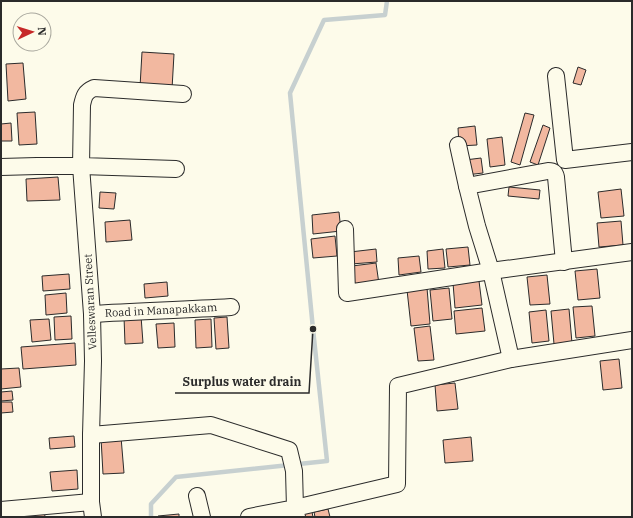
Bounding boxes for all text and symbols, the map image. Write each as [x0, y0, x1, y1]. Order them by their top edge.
north arrow [12, 12, 52, 52]
text: N [35, 26, 49, 36]
street label: Velleswaran Street [80, 253, 100, 350]
street label: Road in Manapakkam [104, 300, 218, 320]
callout: Surplus water drain [175, 369, 309, 393]
text: Surplus water drain [183, 374, 301, 389]

